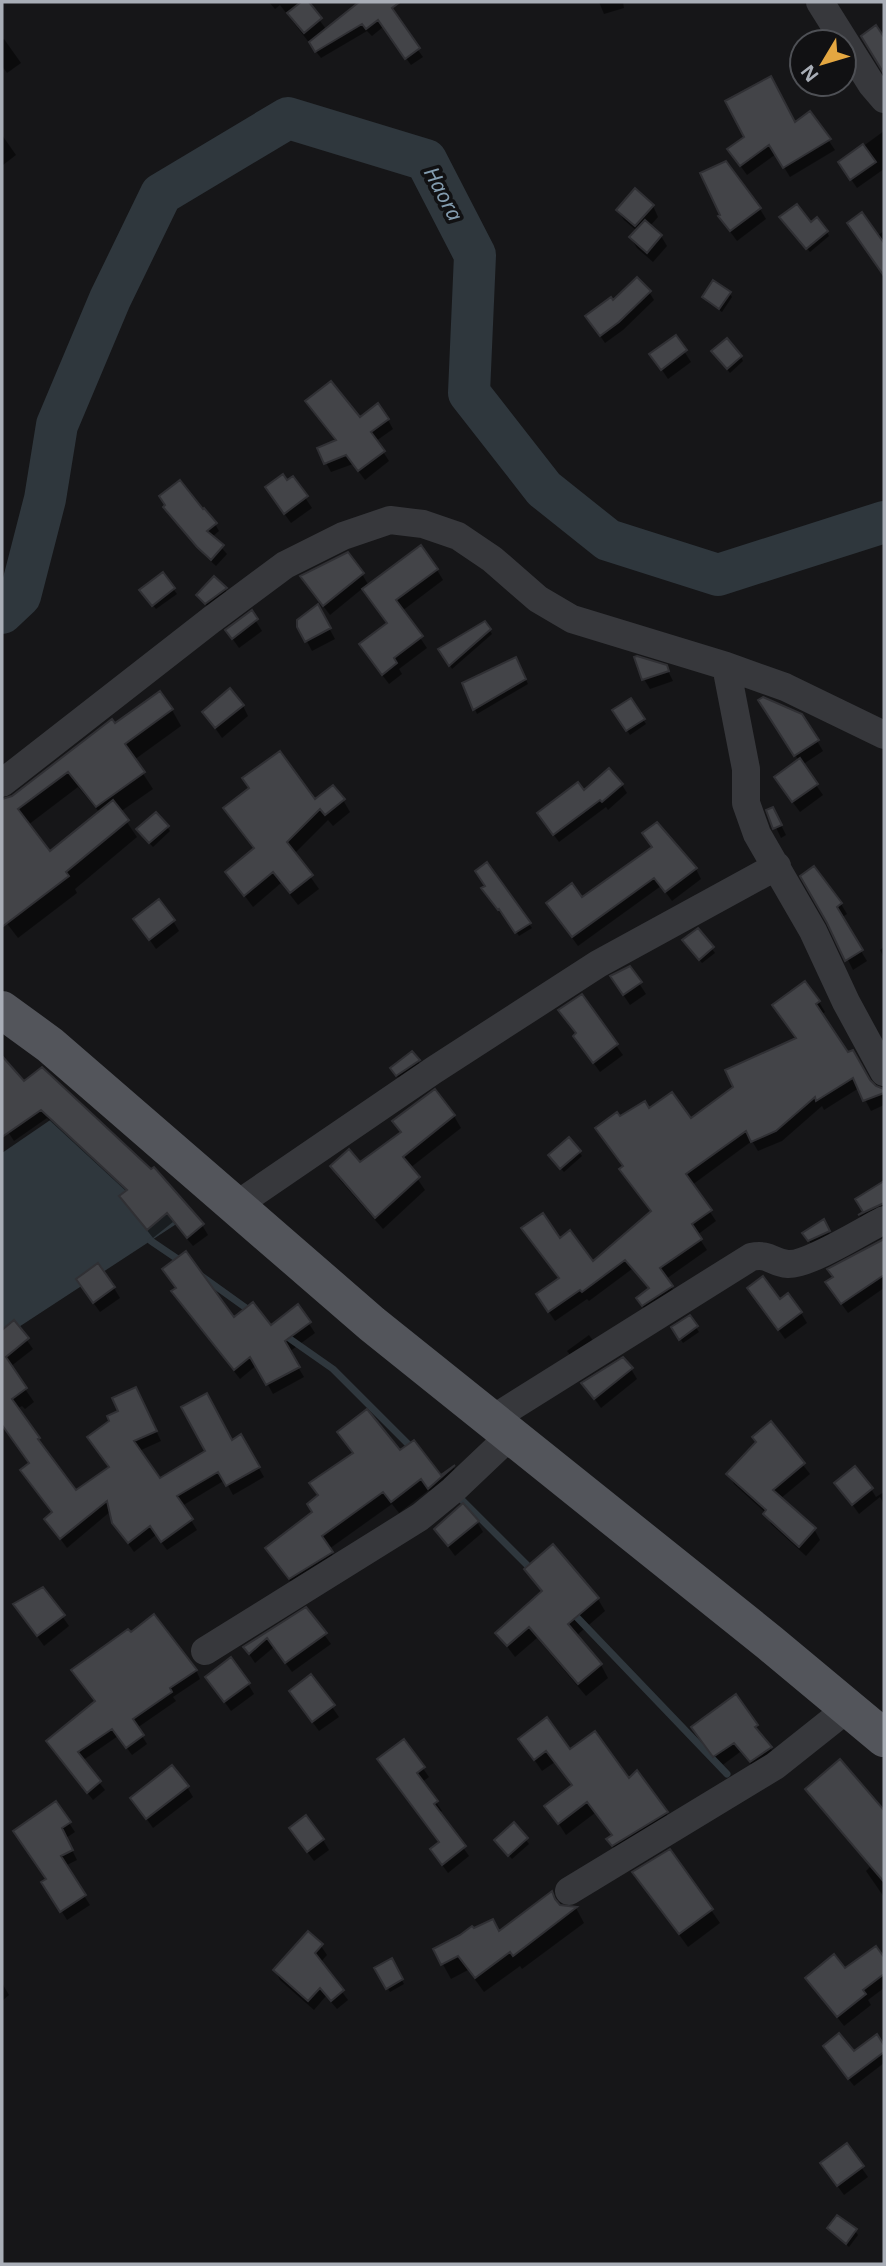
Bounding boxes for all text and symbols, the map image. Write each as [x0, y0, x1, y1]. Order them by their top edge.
north arrow [788, 28, 858, 98]
text: N [795, 59, 825, 88]
water label: Haora [418, 161, 470, 226]

